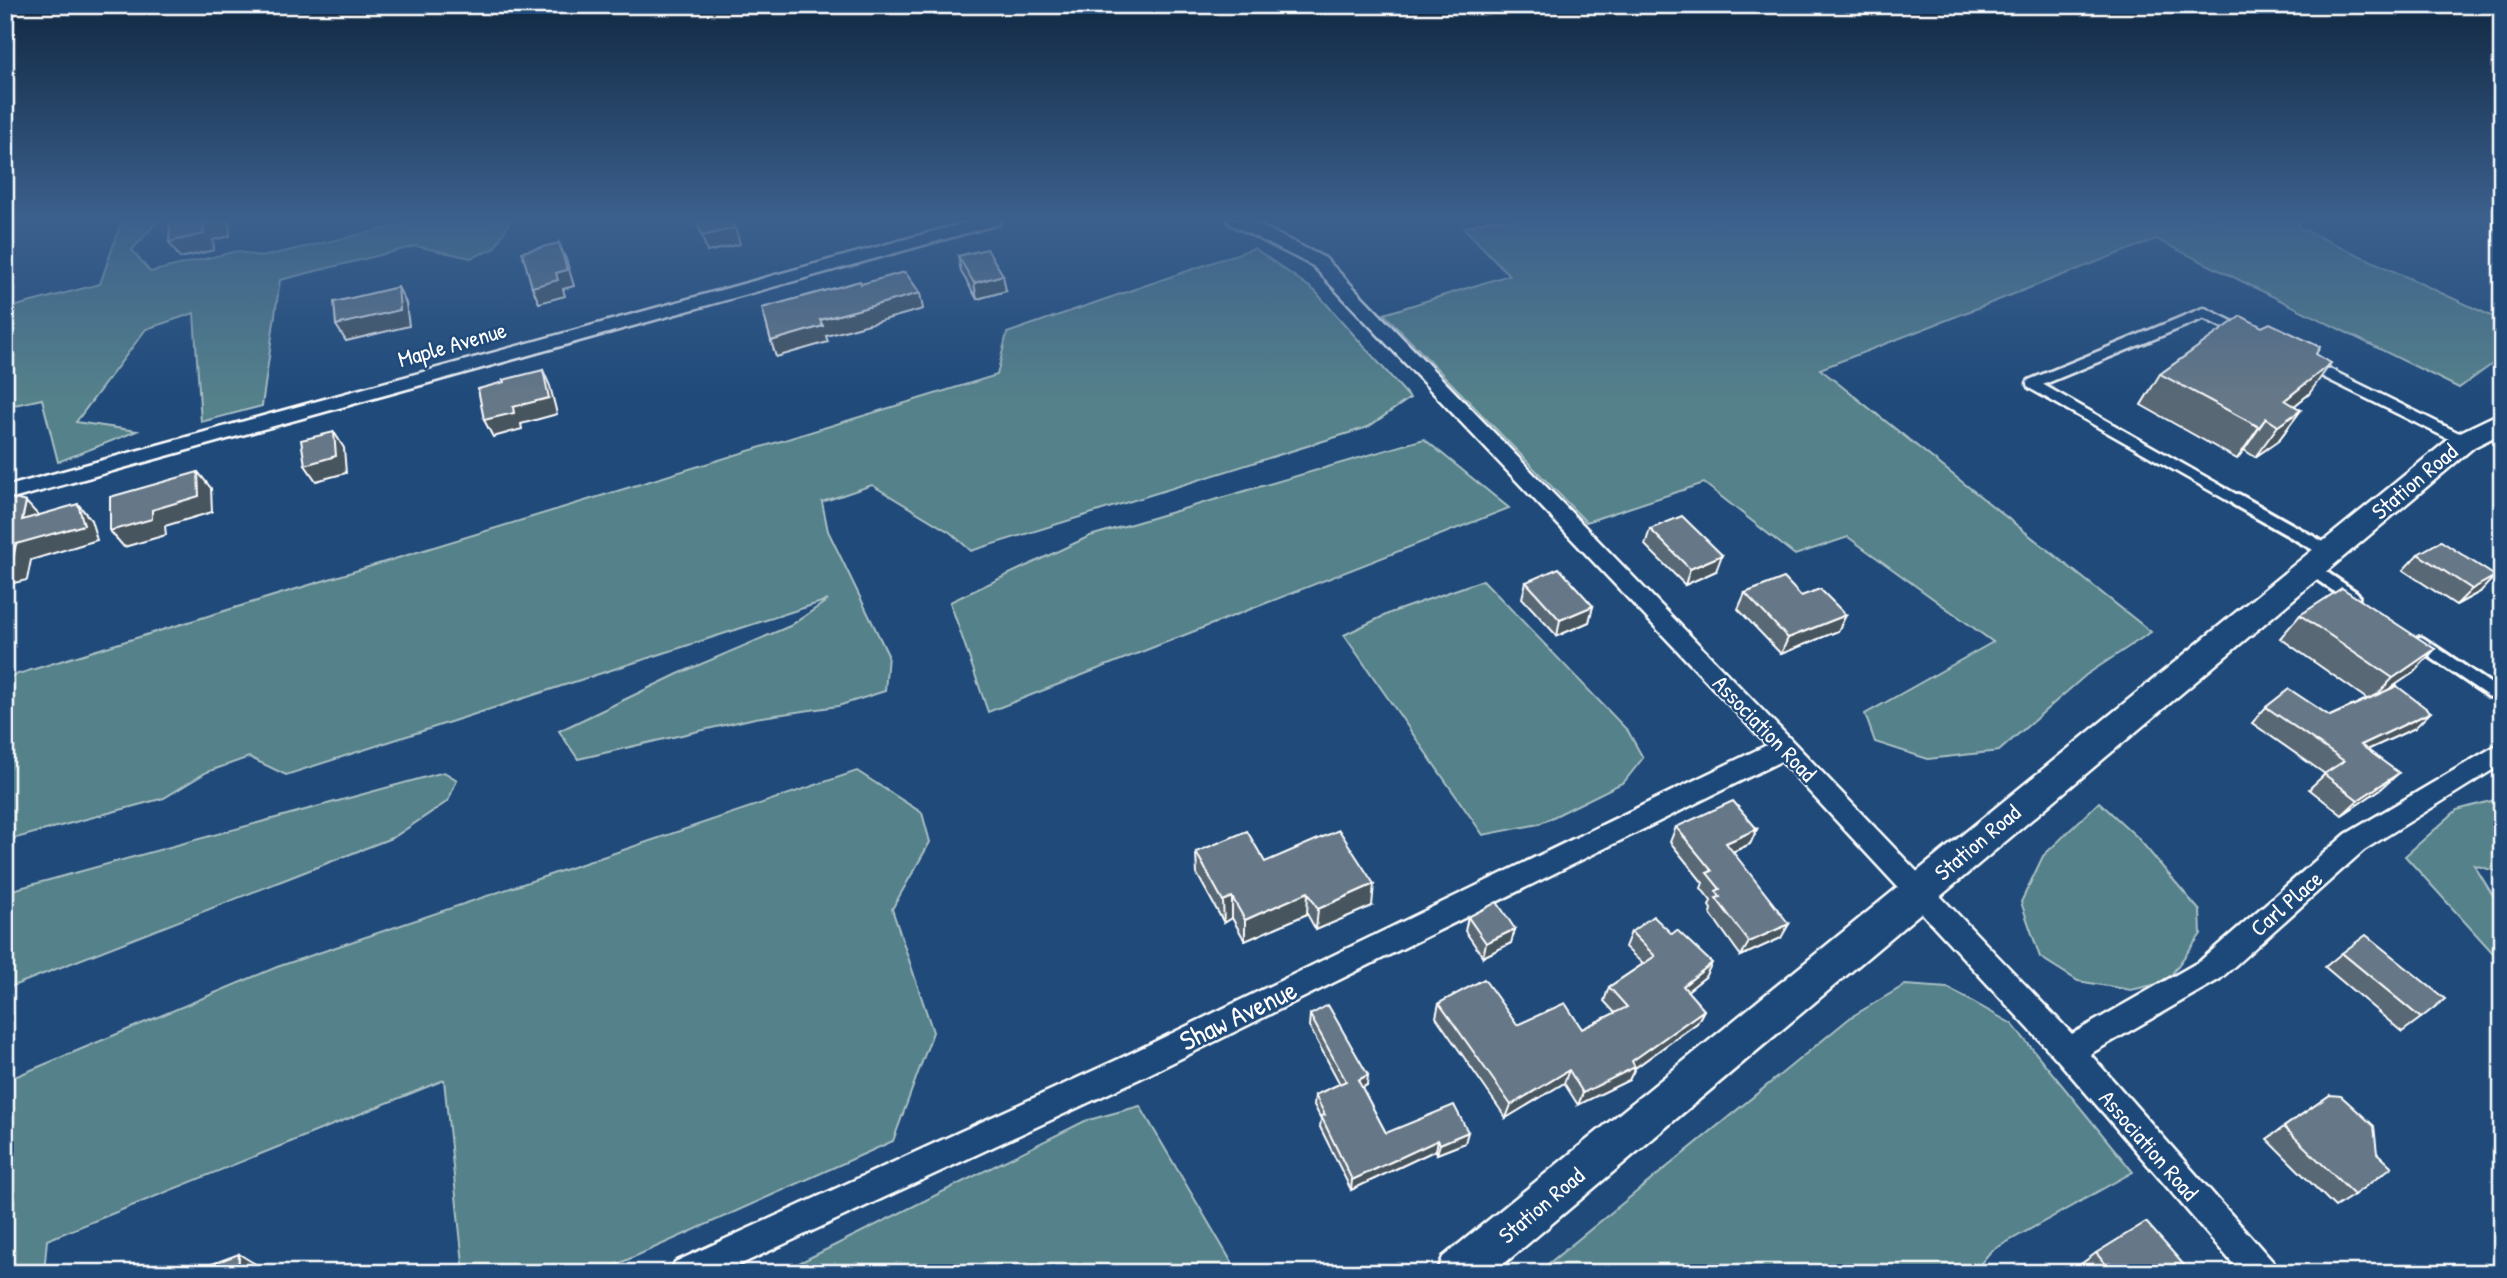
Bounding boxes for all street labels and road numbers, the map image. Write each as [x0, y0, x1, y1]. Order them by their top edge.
street label: Maple Avenue [394, 314, 510, 374]
street label: Station Road [2365, 436, 2464, 526]
street label: Association Road [1706, 668, 1824, 788]
street label: Station Road [1928, 797, 2027, 887]
street label: Carl Place [2243, 863, 2329, 943]
street label: Shaw Avenue [1173, 970, 1303, 1060]
street label: Association Road [2092, 1083, 2206, 1207]
street label: Station Road [1492, 1160, 1591, 1250]

